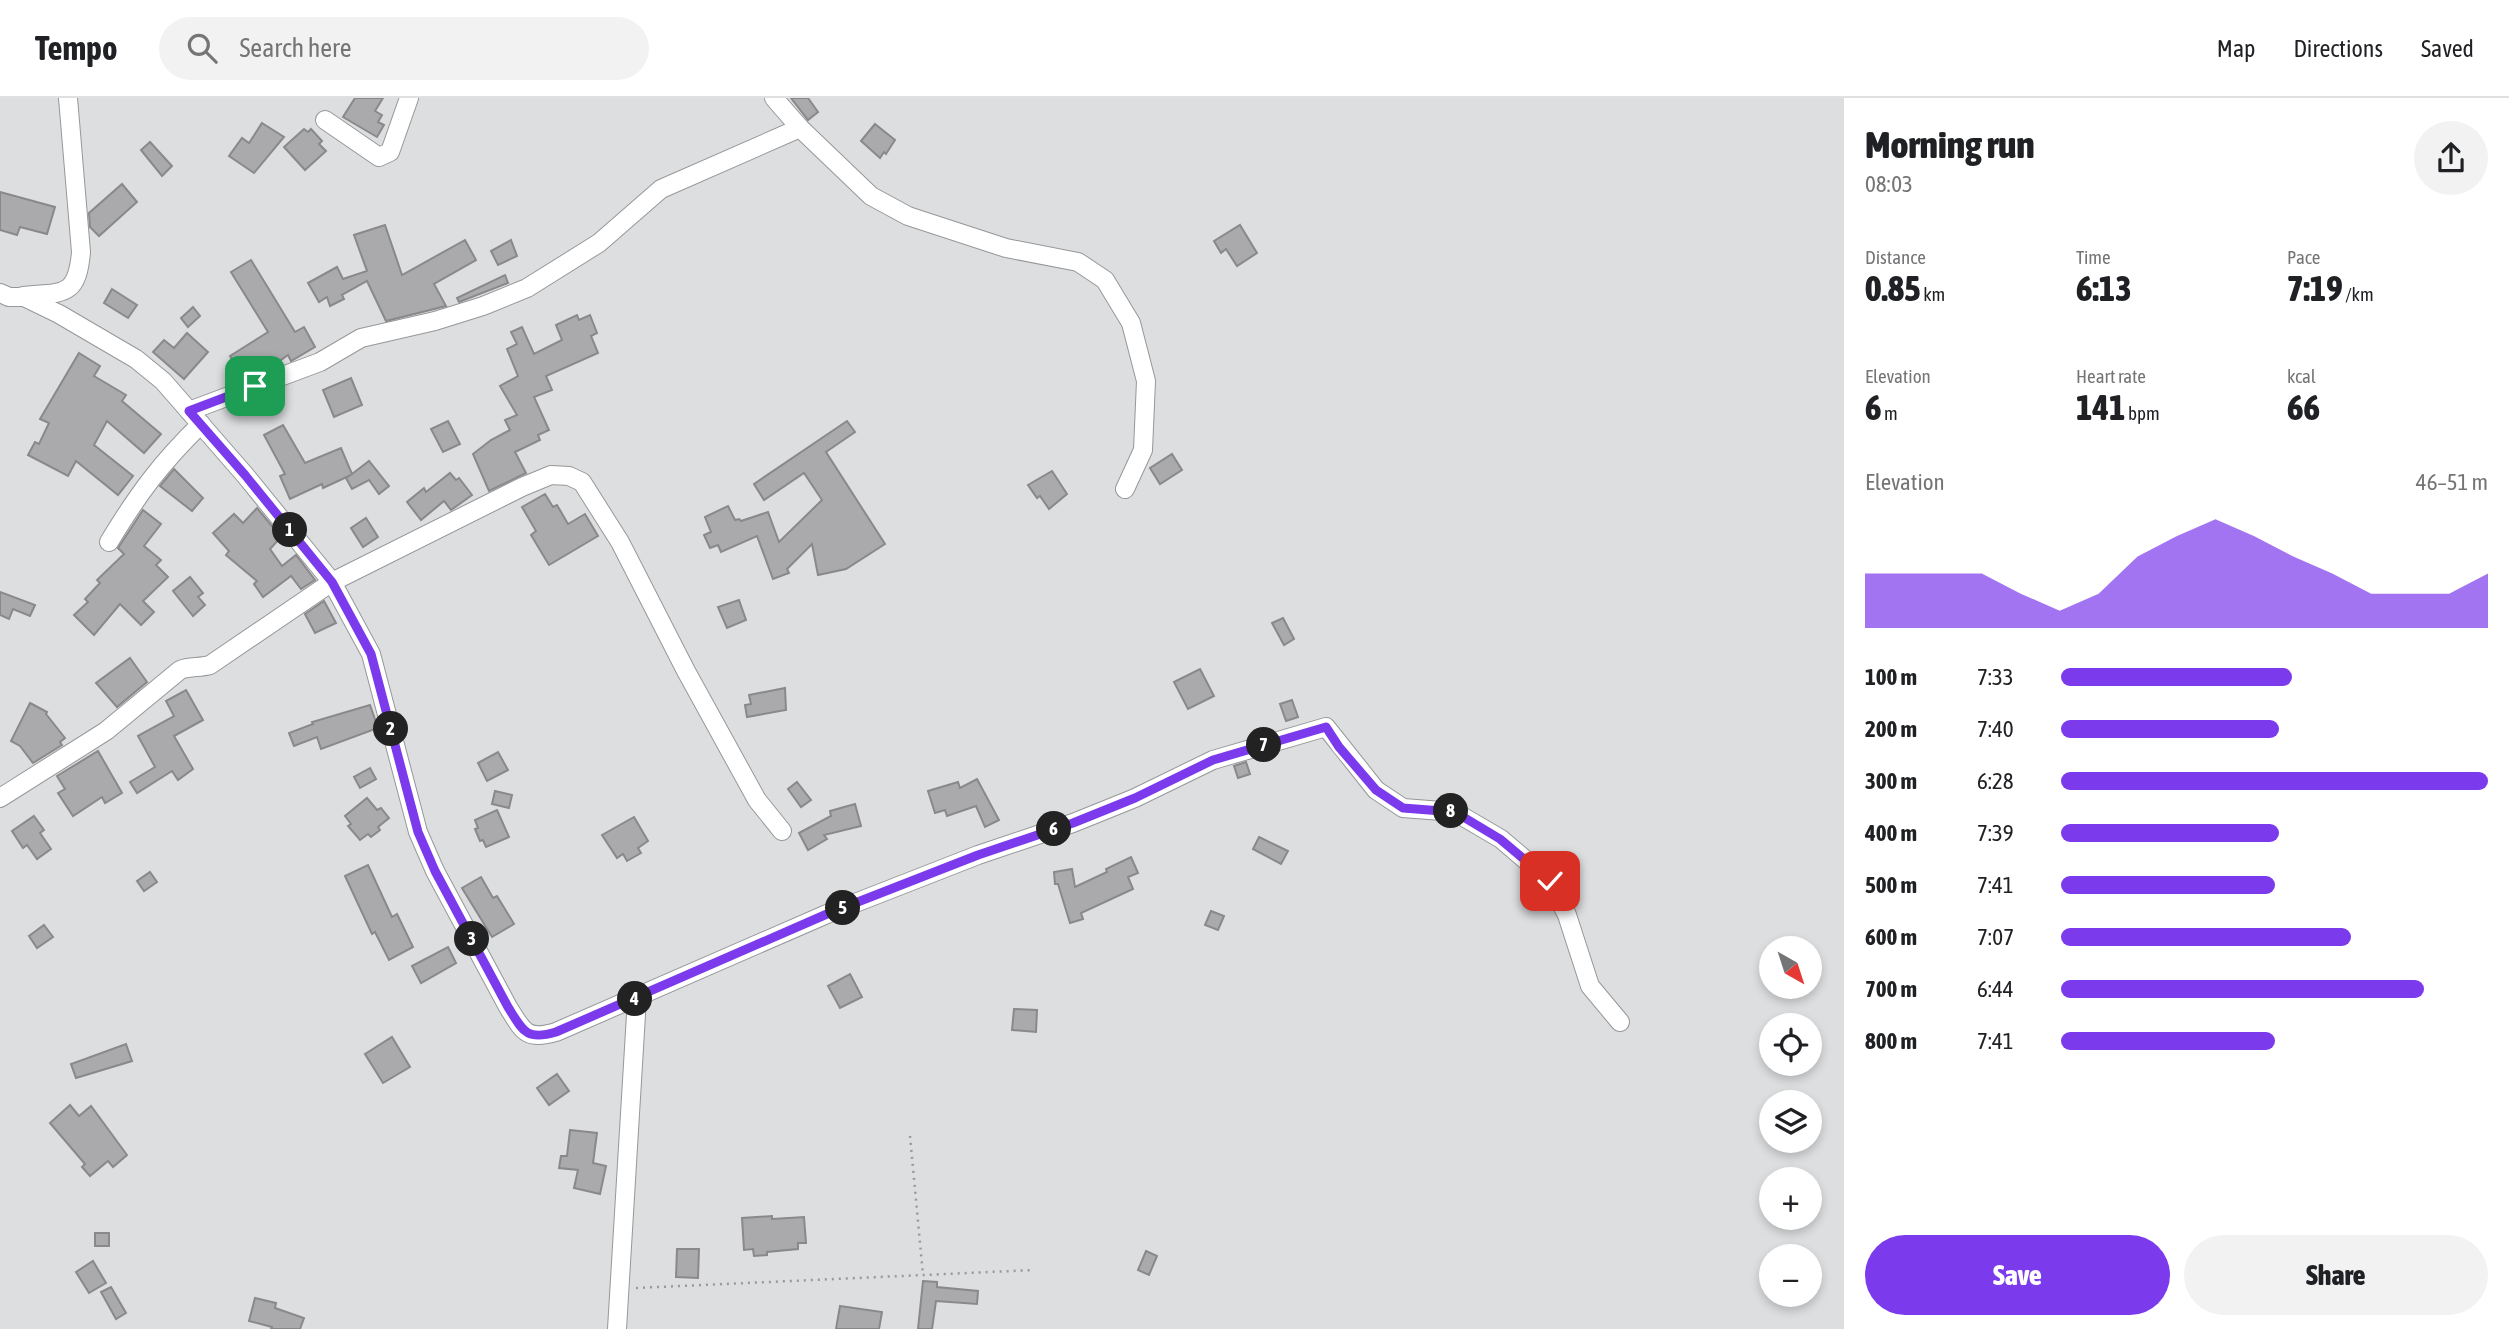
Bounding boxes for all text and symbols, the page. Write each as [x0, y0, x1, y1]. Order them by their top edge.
search box [159, 17, 649, 80]
text: Tempo [35, 29, 117, 67]
icon: search [183, 29, 221, 67]
text: Search here [239, 33, 352, 63]
text: Map [2217, 35, 2255, 62]
text: Directions [2293, 35, 2383, 62]
text: Saved [2421, 35, 2474, 62]
button: share [2414, 121, 2488, 195]
text: Morning run [1865, 123, 2035, 166]
text: 08:03 [1865, 171, 1913, 197]
text: Distance [1865, 246, 1926, 268]
text: Time [2076, 246, 2111, 268]
text: Pace [2287, 246, 2320, 268]
text: 0.85 [1865, 268, 1921, 308]
text: 6:13 [2076, 268, 2132, 308]
text: 7:19 [2287, 268, 2343, 308]
text: km [1921, 283, 1945, 305]
text: /km [2343, 283, 2374, 305]
pin [225, 356, 285, 416]
text: Elevation [1865, 365, 1931, 387]
text: Heart rate [2076, 365, 2146, 387]
text: kcal [2287, 365, 2316, 387]
icon: arrive [236, 367, 274, 405]
text: 6 [1865, 387, 1881, 427]
text: 141 [2076, 387, 2125, 427]
text: 66 [2287, 387, 2320, 427]
text: m [1881, 402, 1898, 424]
text: bpm [2125, 402, 2160, 424]
text: Elevation [1865, 469, 1945, 495]
text: 46–51 m [2416, 469, 2488, 495]
pin: 1 [272, 512, 308, 548]
text: 1 [285, 518, 294, 540]
text: 100 m [1865, 664, 1917, 690]
text: 7:33 [1977, 664, 2014, 690]
pin: 2 [374, 712, 408, 746]
text: 200 m [1865, 716, 1917, 742]
text: 7:40 [1977, 716, 2014, 742]
text: 2 [386, 717, 395, 739]
pin: 7 [1246, 728, 1282, 762]
text: 7 [1259, 733, 1268, 755]
text: 300 m [1865, 768, 1917, 794]
text: 6:28 [1977, 768, 2014, 794]
pin: 8 [1434, 794, 1468, 828]
text: 8 [1446, 799, 1455, 821]
pin: 6 [1036, 812, 1072, 846]
text: 6 [1049, 817, 1058, 839]
text: 400 m [1865, 820, 1917, 846]
text: 7:39 [1977, 820, 2014, 846]
pin [1520, 851, 1580, 911]
icon: check [1531, 862, 1569, 900]
text: 500 m [1865, 872, 1917, 898]
text: 7:41 [1977, 872, 2014, 898]
pin: 5 [826, 890, 860, 926]
text: 5 [838, 896, 847, 918]
pin: 3 [454, 922, 490, 956]
text: 600 m [1865, 924, 1917, 950]
text: 7:07 [1977, 924, 2014, 950]
text: 3 [467, 927, 476, 949]
north arrow [1759, 936, 1822, 999]
map controls [1759, 936, 1822, 1307]
text: 700 m [1865, 976, 1917, 1002]
text: 6:44 [1977, 976, 2014, 1002]
pin: 4 [618, 982, 652, 1016]
text: 4 [630, 987, 639, 1009]
button: locate [1759, 1013, 1822, 1076]
text: 800 m [1865, 1028, 1917, 1054]
text: 7:41 [1977, 1028, 2014, 1054]
button: layers [1759, 1090, 1822, 1153]
button: + [1759, 1167, 1822, 1230]
button: Save [1865, 1235, 2170, 1315]
button: Share [2184, 1235, 2488, 1315]
button: − [1759, 1244, 1822, 1307]

